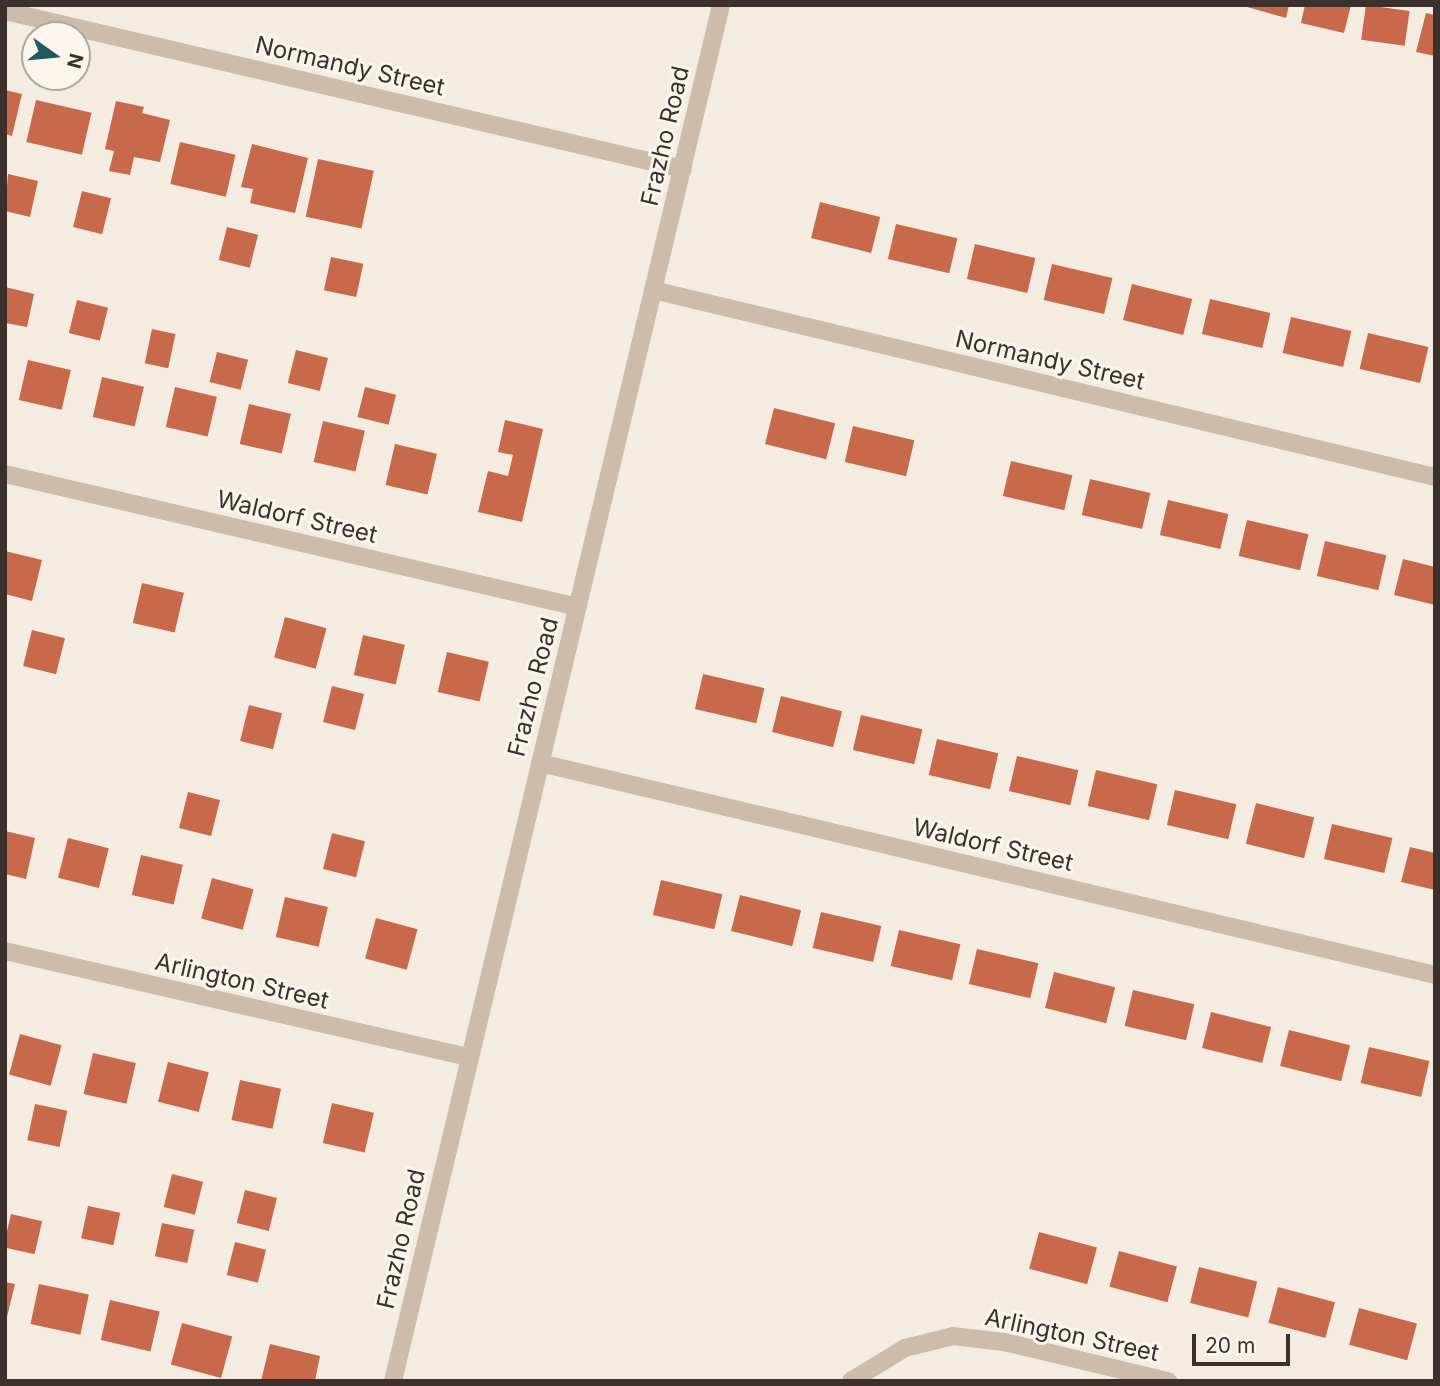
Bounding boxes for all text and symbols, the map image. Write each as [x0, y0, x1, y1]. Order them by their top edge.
north arrow [21, 21, 91, 91]
street label: Normandy Street [253, 30, 447, 102]
text: N [62, 51, 88, 71]
street label: Frazho Road [635, 63, 695, 209]
street label: Normandy Street [953, 324, 1147, 396]
street label: Waldorf Street [214, 485, 380, 549]
street label: Frazho Road [502, 614, 564, 760]
street label: Waldorf Street [910, 813, 1076, 877]
street label: Arlington Street [152, 947, 332, 1015]
street label: Frazho Road [371, 1166, 431, 1312]
street label: Arlington Street [982, 1302, 1162, 1368]
scale bar [1195, 1320, 1293, 1364]
text: 20 m [1205, 1333, 1255, 1358]

